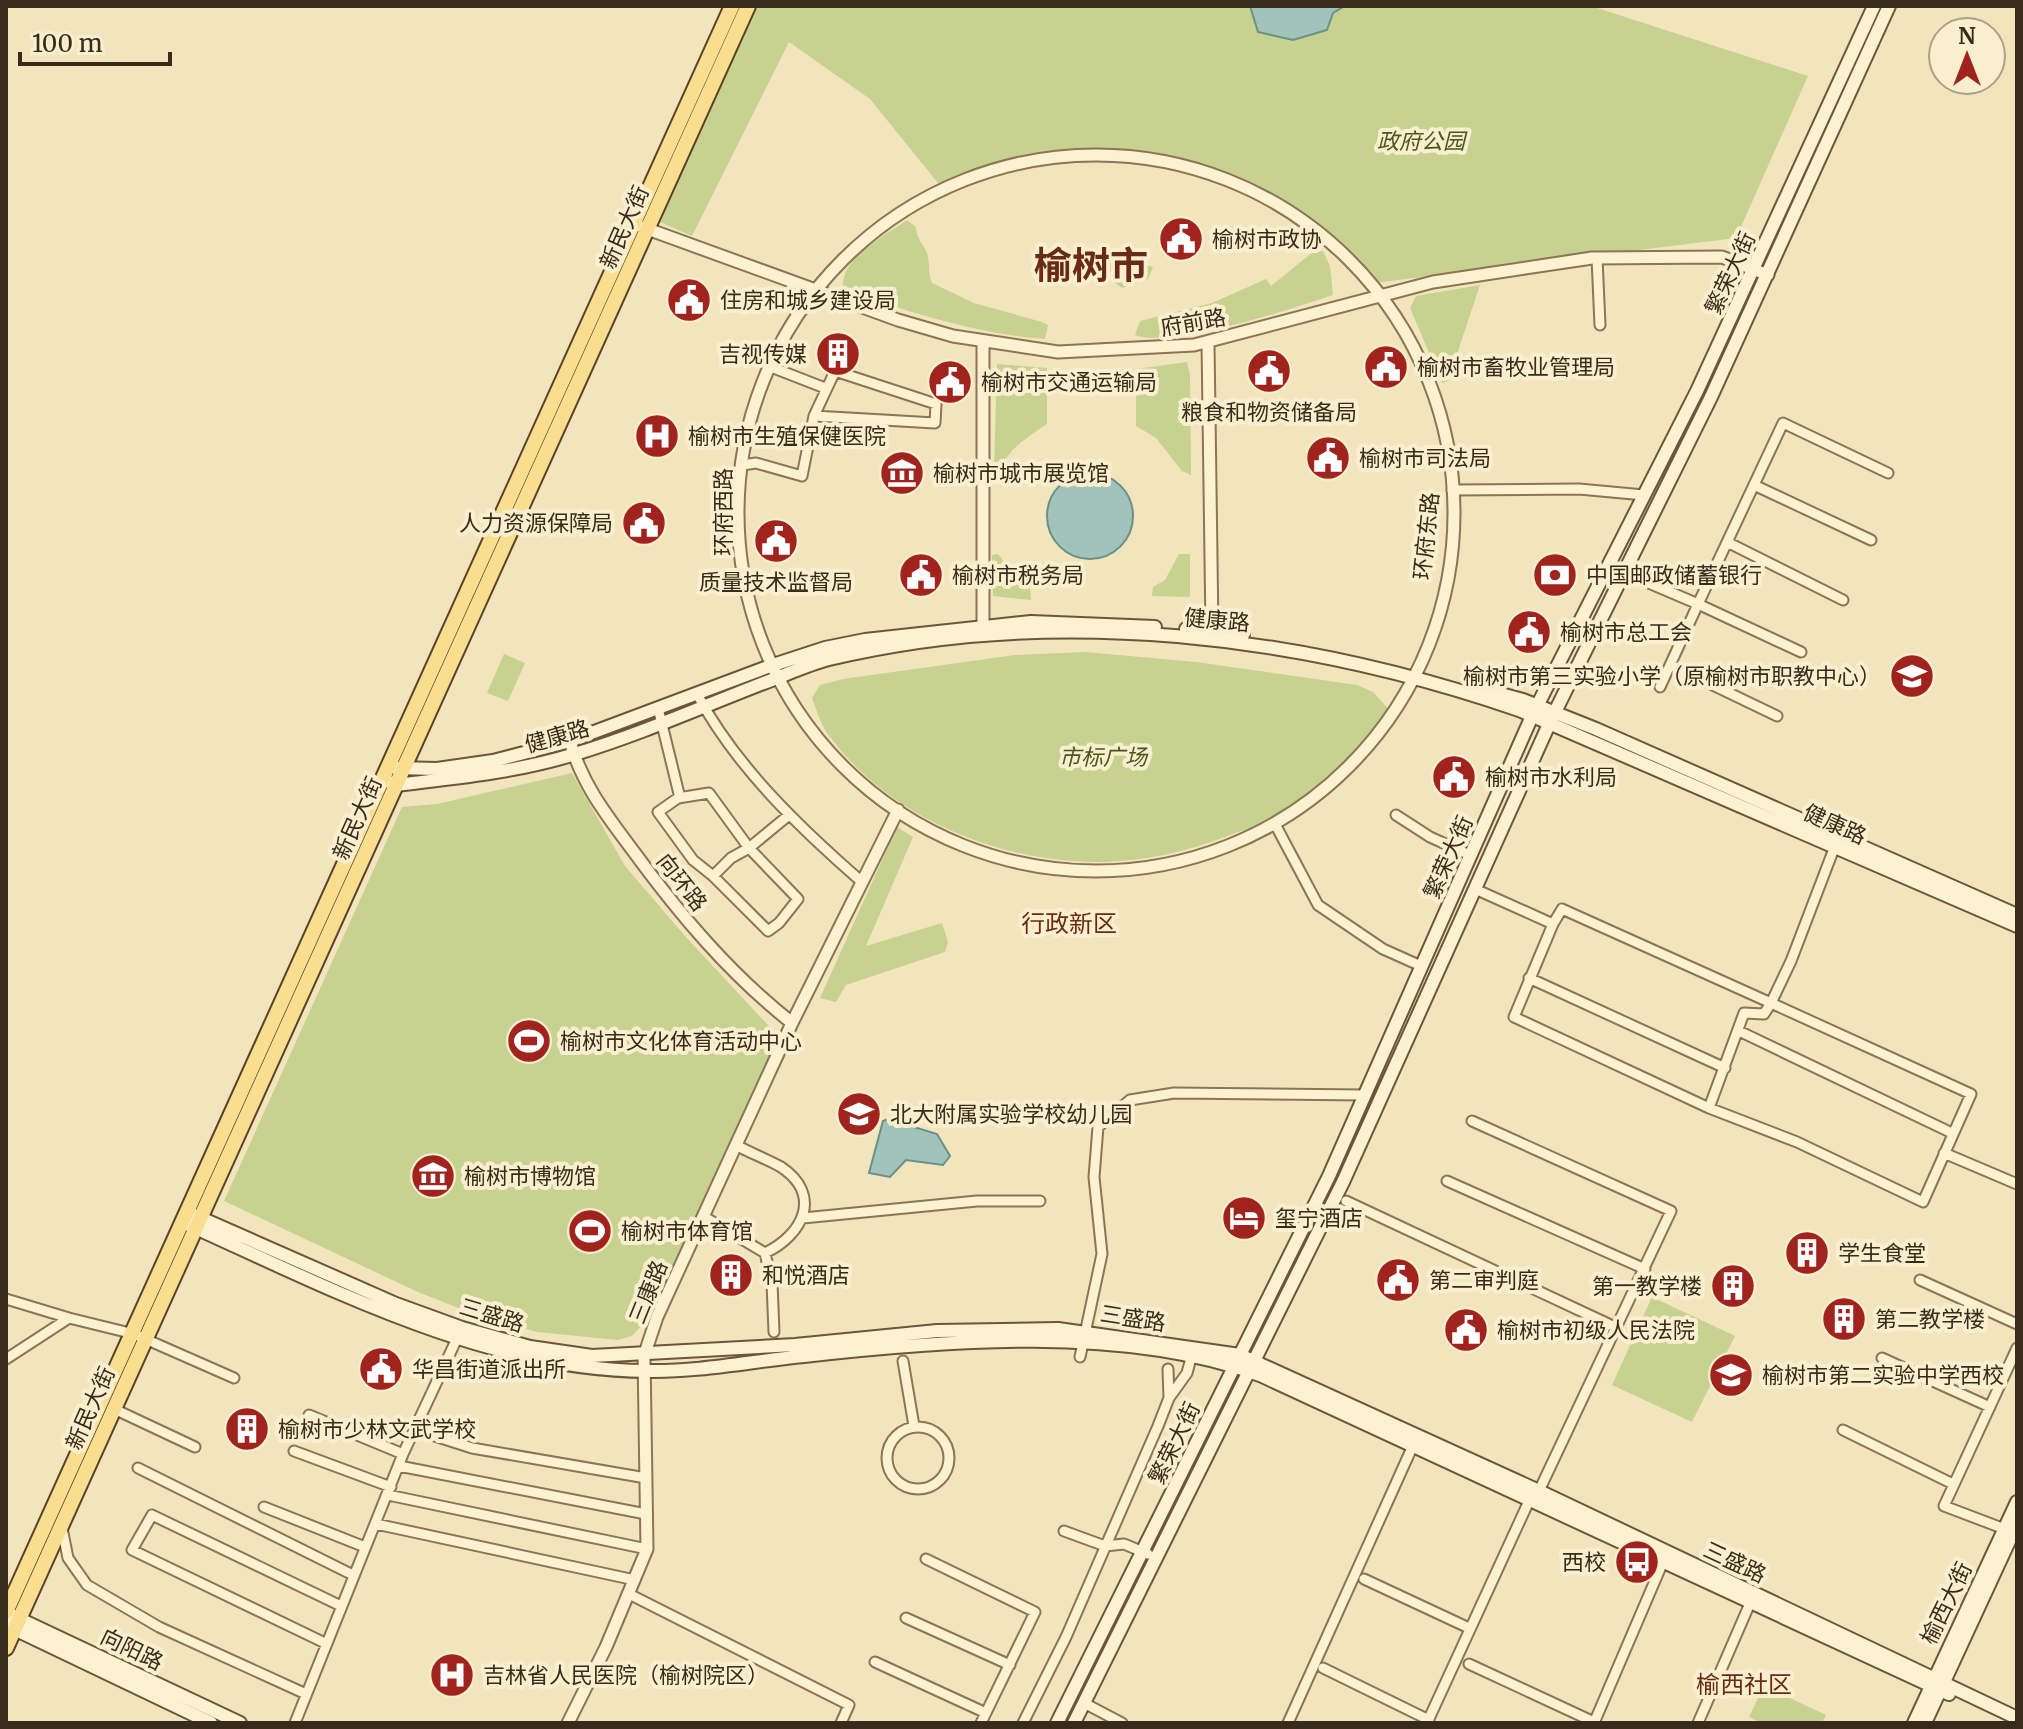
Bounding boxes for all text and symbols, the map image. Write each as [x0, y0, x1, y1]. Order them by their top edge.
scale bar [20, 16, 170, 66]
north arrow [1927, 16, 2007, 96]
text: N [1958, 22, 1976, 50]
text: 100 m [32, 28, 103, 59]
park label: 政府公园 [1377, 127, 1468, 155]
street label: 新民大街 [593, 181, 655, 273]
public building icon: 榆树市政协 [1157, 215, 1205, 263]
place label: 榆树市政协 [1212, 225, 1322, 253]
street label: 繁荣大街 [1699, 227, 1761, 319]
district label: 榆树市 [1034, 242, 1148, 289]
public building icon: 住房和城乡建设局 [665, 276, 713, 324]
place label: 住房和城乡建设局 [720, 286, 896, 314]
street label: 府前路 [1158, 302, 1228, 342]
building icon: 吉视传媒 [814, 330, 862, 378]
place label: 吉视传媒 [719, 340, 807, 368]
public building icon: 榆树市畜牧业管理局 [1362, 343, 1410, 391]
public building icon: 粮食和物资储备局 [1245, 347, 1293, 395]
place label: 榆树市畜牧业管理局 [1417, 353, 1615, 381]
public building icon: 榆树市交通运输局 [926, 358, 974, 406]
place label: 榆树市交通运输局 [981, 368, 1157, 396]
place label: 粮食和物资储备局 [1181, 398, 1357, 426]
hospital icon: 榆树市生殖保健医院 [633, 412, 681, 460]
place label: 榆树市生殖保健医院 [688, 422, 886, 450]
public building icon: 榆树市司法局 [1304, 434, 1352, 482]
place label: 榆树市司法局 [1359, 444, 1491, 472]
museum icon: 榆树市城市展览馆 [878, 449, 926, 497]
place label: 榆树市城市展览馆 [933, 459, 1109, 487]
street label: 环府西路 [709, 468, 737, 556]
street label: 环府东路 [1407, 491, 1445, 581]
public building icon: 人力资源保障局 [620, 499, 668, 547]
place label: 人力资源保障局 [459, 509, 613, 537]
public building icon: 质量技术监督局 [752, 517, 800, 565]
public building icon: 榆树市税务局 [897, 551, 945, 599]
bank icon: 中国邮政储蓄银行 [1531, 551, 1579, 599]
place label: 榆树市税务局 [952, 561, 1084, 589]
place label: 中国邮政储蓄银行 [1586, 561, 1762, 589]
place label: 质量技术监督局 [699, 568, 853, 596]
street label: 健康路 [1183, 603, 1251, 637]
public building icon: 榆树市总工会 [1505, 608, 1553, 656]
place label: 榆树市总工会 [1560, 618, 1692, 646]
school or university icon: 榆树市第三实验小学（原榆树市职教中心） [1888, 652, 1936, 700]
place label: 榆树市第三实验小学（原榆树市职教中心） [1463, 662, 1881, 690]
street label: 健康路 [521, 713, 593, 759]
park label: 市标广场 [1059, 743, 1149, 771]
public building icon: 榆树市水利局 [1430, 753, 1478, 801]
place label: 榆树市水利局 [1485, 763, 1617, 791]
street label: 新民大街 [326, 772, 388, 864]
street label: 健康路 [1799, 798, 1871, 850]
street label: 繁荣大街 [1417, 811, 1479, 903]
street label: 向环路 [651, 847, 713, 917]
district label: 行政新区 [1021, 908, 1117, 939]
sports icon: 榆树市文化体育活动中心 [505, 1017, 553, 1065]
place label: 榆树市文化体育活动中心 [560, 1027, 802, 1055]
school or university icon: 北大附属实验学校幼儿园 [835, 1090, 883, 1138]
place label: 北大附属实验学校幼儿园 [890, 1100, 1132, 1128]
museum icon: 榆树市博物馆 [409, 1152, 457, 1200]
place label: 榆树市博物馆 [464, 1162, 596, 1190]
hotel icon: 玺宁酒店 [1220, 1194, 1268, 1242]
place label: 玺宁酒店 [1275, 1204, 1363, 1232]
sports icon: 榆树市体育馆 [566, 1207, 614, 1255]
place label: 榆树市体育馆 [621, 1217, 753, 1245]
building icon: 学生食堂 [1783, 1229, 1831, 1277]
place label: 学生食堂 [1838, 1239, 1926, 1267]
building icon: 和悦酒店 [707, 1251, 755, 1299]
street label: 三康路 [623, 1256, 673, 1328]
public building icon: 第二审判庭 [1374, 1256, 1422, 1304]
place label: 和悦酒店 [762, 1261, 850, 1289]
building icon: 第一教学楼 [1709, 1262, 1757, 1310]
place label: 第二审判庭 [1429, 1266, 1539, 1294]
place label: 第一教学楼 [1592, 1272, 1702, 1300]
street label: 三盛路 [456, 1292, 528, 1338]
building icon: 第二教学楼 [1820, 1295, 1868, 1343]
street label: 三盛路 [1098, 1299, 1168, 1337]
place label: 第二教学楼 [1875, 1305, 1985, 1333]
public building icon: 榆树市初级人民法院 [1442, 1306, 1490, 1354]
place label: 榆树市初级人民法院 [1497, 1316, 1695, 1344]
public building icon: 华昌街道派出所 [357, 1345, 405, 1393]
school or university icon: 榆树市第二实验中学西校 [1707, 1351, 1755, 1399]
place label: 华昌街道派出所 [412, 1355, 566, 1383]
place label: 榆树市第二实验中学西校 [1762, 1361, 2004, 1389]
street label: 新民大街 [59, 1362, 121, 1454]
street label: 繁荣大街 [1142, 1397, 1206, 1489]
building icon: 榆树市少林文武学校 [223, 1405, 271, 1453]
place label: 榆树市少林文武学校 [278, 1415, 476, 1443]
street label: 三盛路 [1699, 1535, 1771, 1589]
bus stop icon: 西校 [1613, 1538, 1661, 1586]
place label: 西校 [1562, 1548, 1606, 1576]
street label: 榆西大街 [1914, 1557, 1978, 1649]
street label: 向阳路 [96, 1622, 168, 1676]
hospital icon: 吉林省人民医院（榆树院区） [428, 1651, 476, 1699]
place label: 吉林省人民医院（榆树院区） [483, 1661, 769, 1689]
district label: 榆西社区 [1696, 1669, 1792, 1700]

